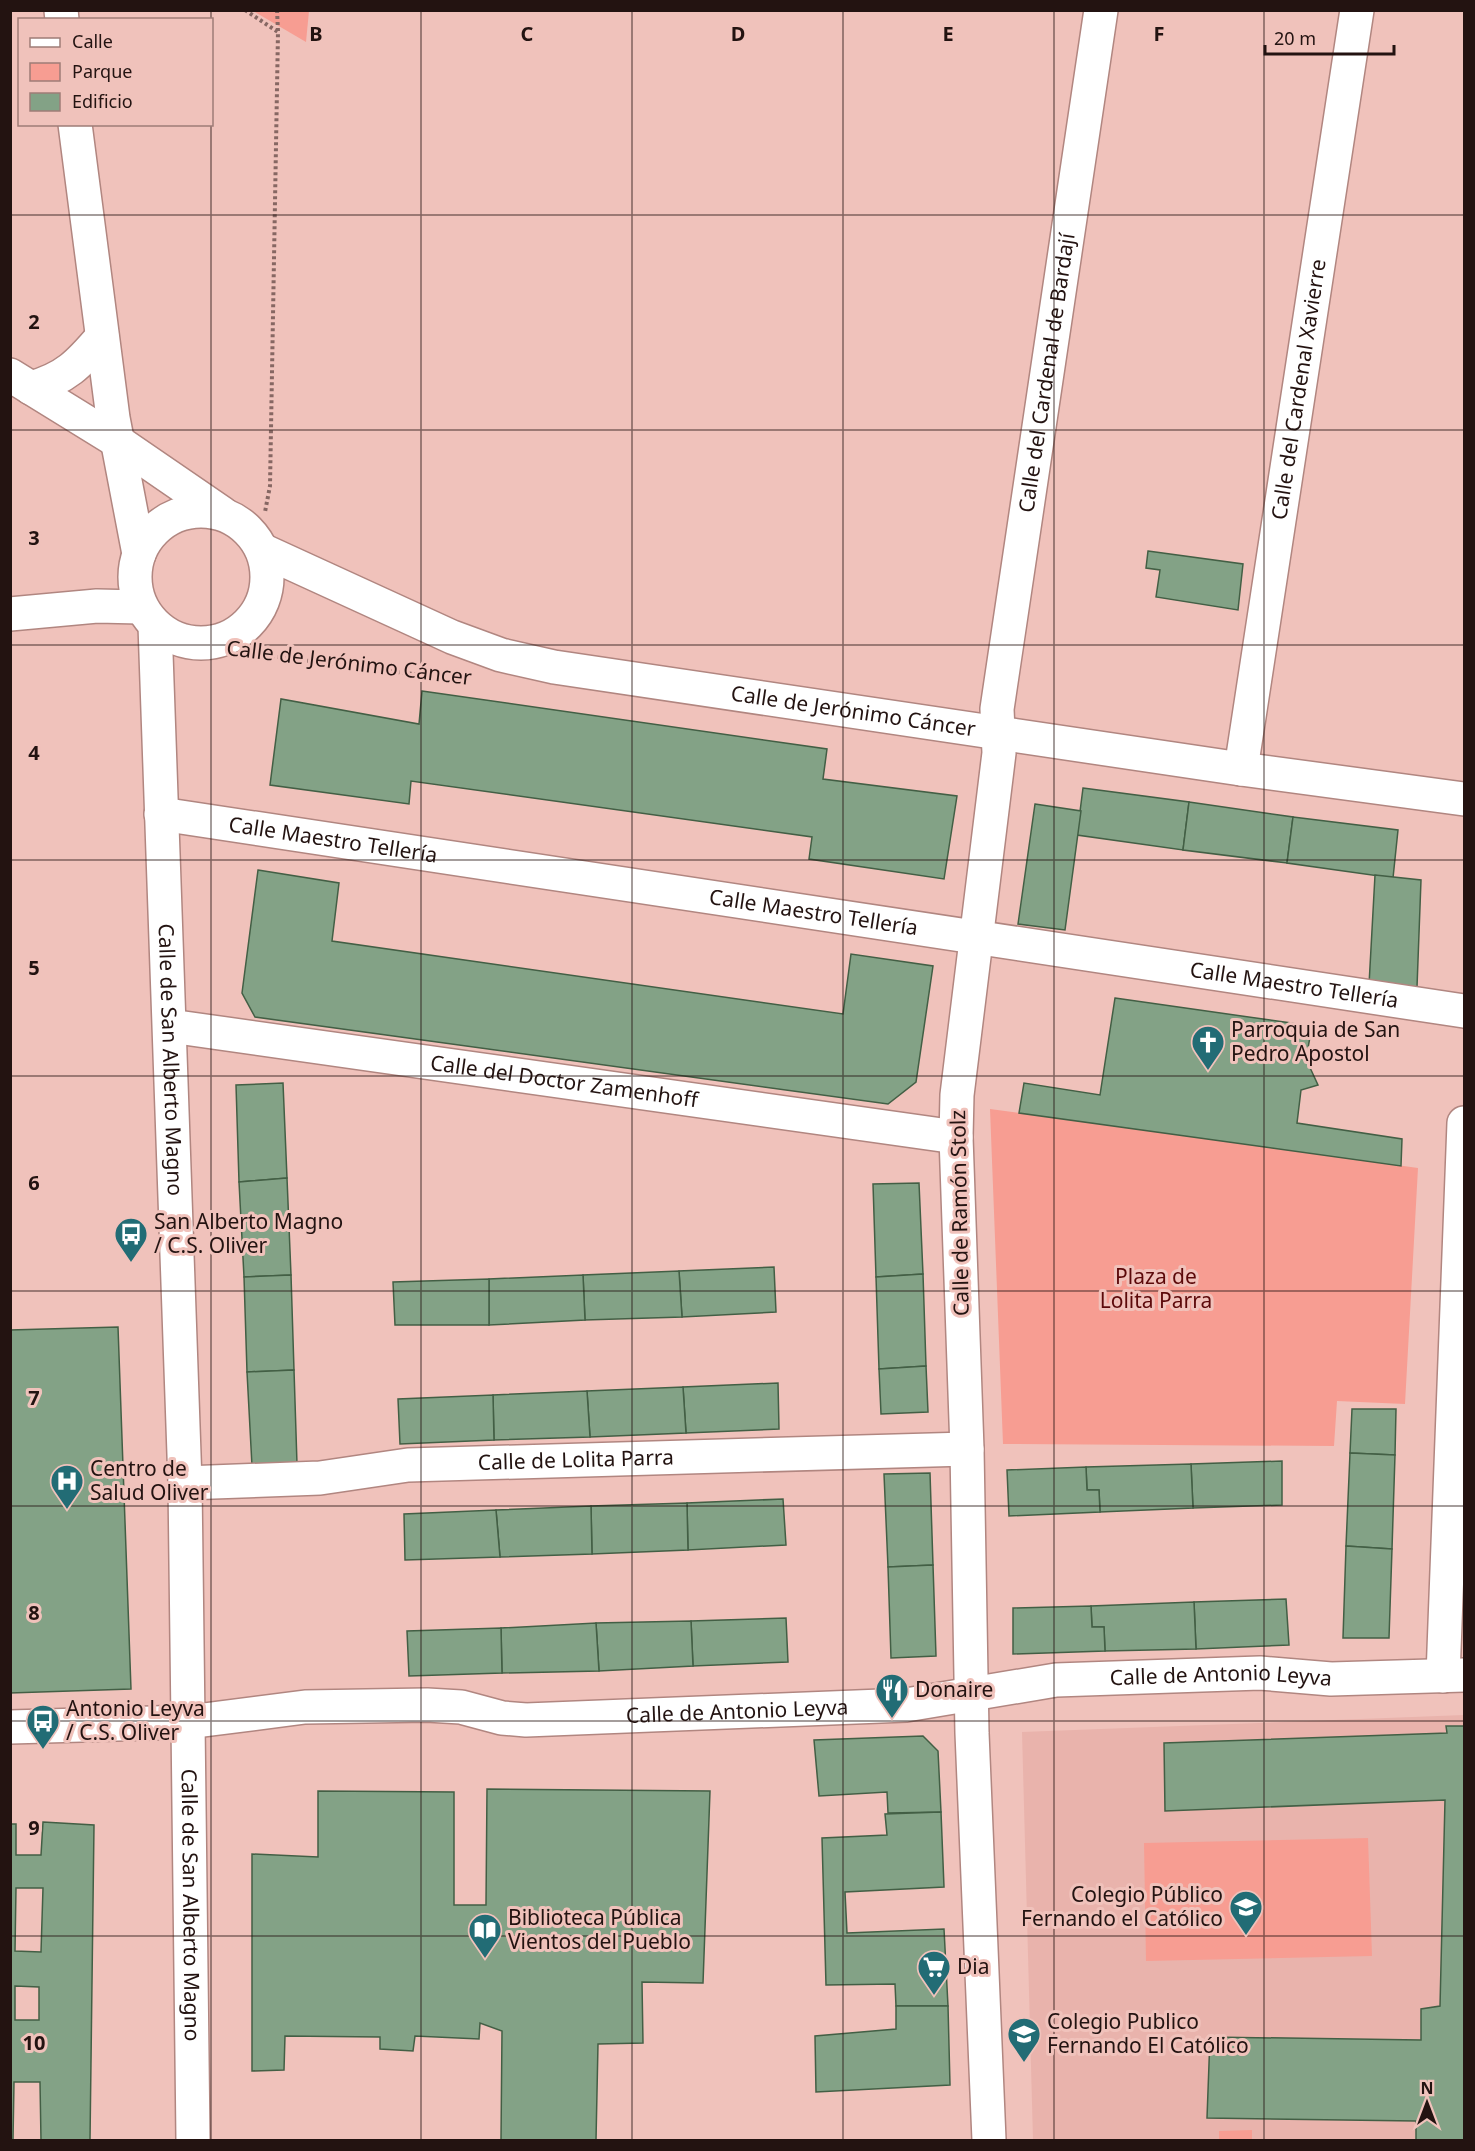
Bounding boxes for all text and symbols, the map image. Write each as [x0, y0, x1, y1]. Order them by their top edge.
legend [18, 18, 213, 126]
scale bar [1265, 18, 1394, 56]
text: B [309, 20, 323, 47]
text: C [521, 20, 534, 47]
text: D [731, 20, 745, 47]
text: E [942, 20, 954, 47]
text: F [1154, 20, 1164, 47]
text: 20 m [1274, 26, 1316, 50]
text: Calle [72, 29, 113, 53]
text: Parque [72, 59, 132, 83]
text: Edificio [72, 89, 133, 113]
street label: Calle del Cardenal de Bardají [1011, 231, 1081, 514]
street label: Calle del Cardenal Xavierre [1264, 257, 1332, 522]
text: 2 [28, 308, 40, 335]
text: 3 [28, 524, 40, 551]
street label: Calle de Jerónimo Cáncer [225, 633, 474, 691]
street label: Calle de Jerónimo Cáncer [729, 678, 978, 742]
text: 4 [28, 739, 40, 766]
street label: Calle Maestro Tellería [227, 809, 439, 869]
street label: Calle Maestro Tellería [707, 882, 920, 941]
street label: Calle de San Alberto Magno [152, 923, 190, 1197]
text: 5 [28, 954, 40, 981]
street label: Calle Maestro Tellería [1188, 955, 1401, 1014]
place label: Parroquia de San Pedro Apostol [1231, 1015, 1400, 1067]
church icon: Parroquia de San Pedro Apostol [1190, 1024, 1226, 1071]
street label: Calle del Doctor Zamenhoff [429, 1048, 701, 1114]
street label: Calle de Ramón Stolz [943, 1110, 975, 1316]
text: 6 [28, 1169, 40, 1196]
place label: San Alberto Magno / C.S. Oliver [154, 1207, 343, 1259]
bus stop icon: San Alberto Magno / C.S. Oliver [113, 1216, 149, 1263]
park label: Plaza de Lolita Parra [1100, 1262, 1212, 1314]
text: 7 [28, 1384, 40, 1411]
street label: Calle de Lolita Parra [477, 1442, 674, 1476]
place label: Centro de Salud Oliver [90, 1454, 209, 1506]
hospital icon: Centro de Salud Oliver [49, 1463, 85, 1510]
text: 8 [28, 1599, 40, 1626]
street label: Calle de Antonio Leyva [1109, 1658, 1333, 1692]
restaurant icon: Donaire [874, 1672, 910, 1719]
place label: Donaire [915, 1675, 993, 1703]
street label: Calle de Antonio Leyva [625, 1692, 849, 1729]
place label: Antonio Leyva / C.S. Oliver [66, 1694, 205, 1746]
bus stop icon: Antonio Leyva / C.S. Oliver [25, 1703, 61, 1750]
street label: Calle de San Alberto Magno [176, 1768, 207, 2042]
text: 9 [28, 1814, 40, 1841]
place label: Colegio Público Fernando el Católico [1021, 1880, 1223, 1932]
school or university icon: Colegio Público Fernando el Católico [1228, 1889, 1264, 1936]
place label: Biblioteca Pública Vientos del Pueblo [508, 1903, 691, 1955]
library icon: Biblioteca Pública Vientos del Pueblo [467, 1912, 503, 1959]
supermarket icon: Dia [916, 1949, 952, 1996]
place label: Dia [957, 1952, 990, 1980]
place label: Colegio Publico Fernando El Católico [1047, 2007, 1249, 2059]
school or university icon: Colegio Publico Fernando El Católico [1006, 2016, 1042, 2063]
text: 10 [23, 2029, 45, 2056]
north arrow [1397, 2073, 1457, 2133]
text: N [1420, 2077, 1434, 2099]

